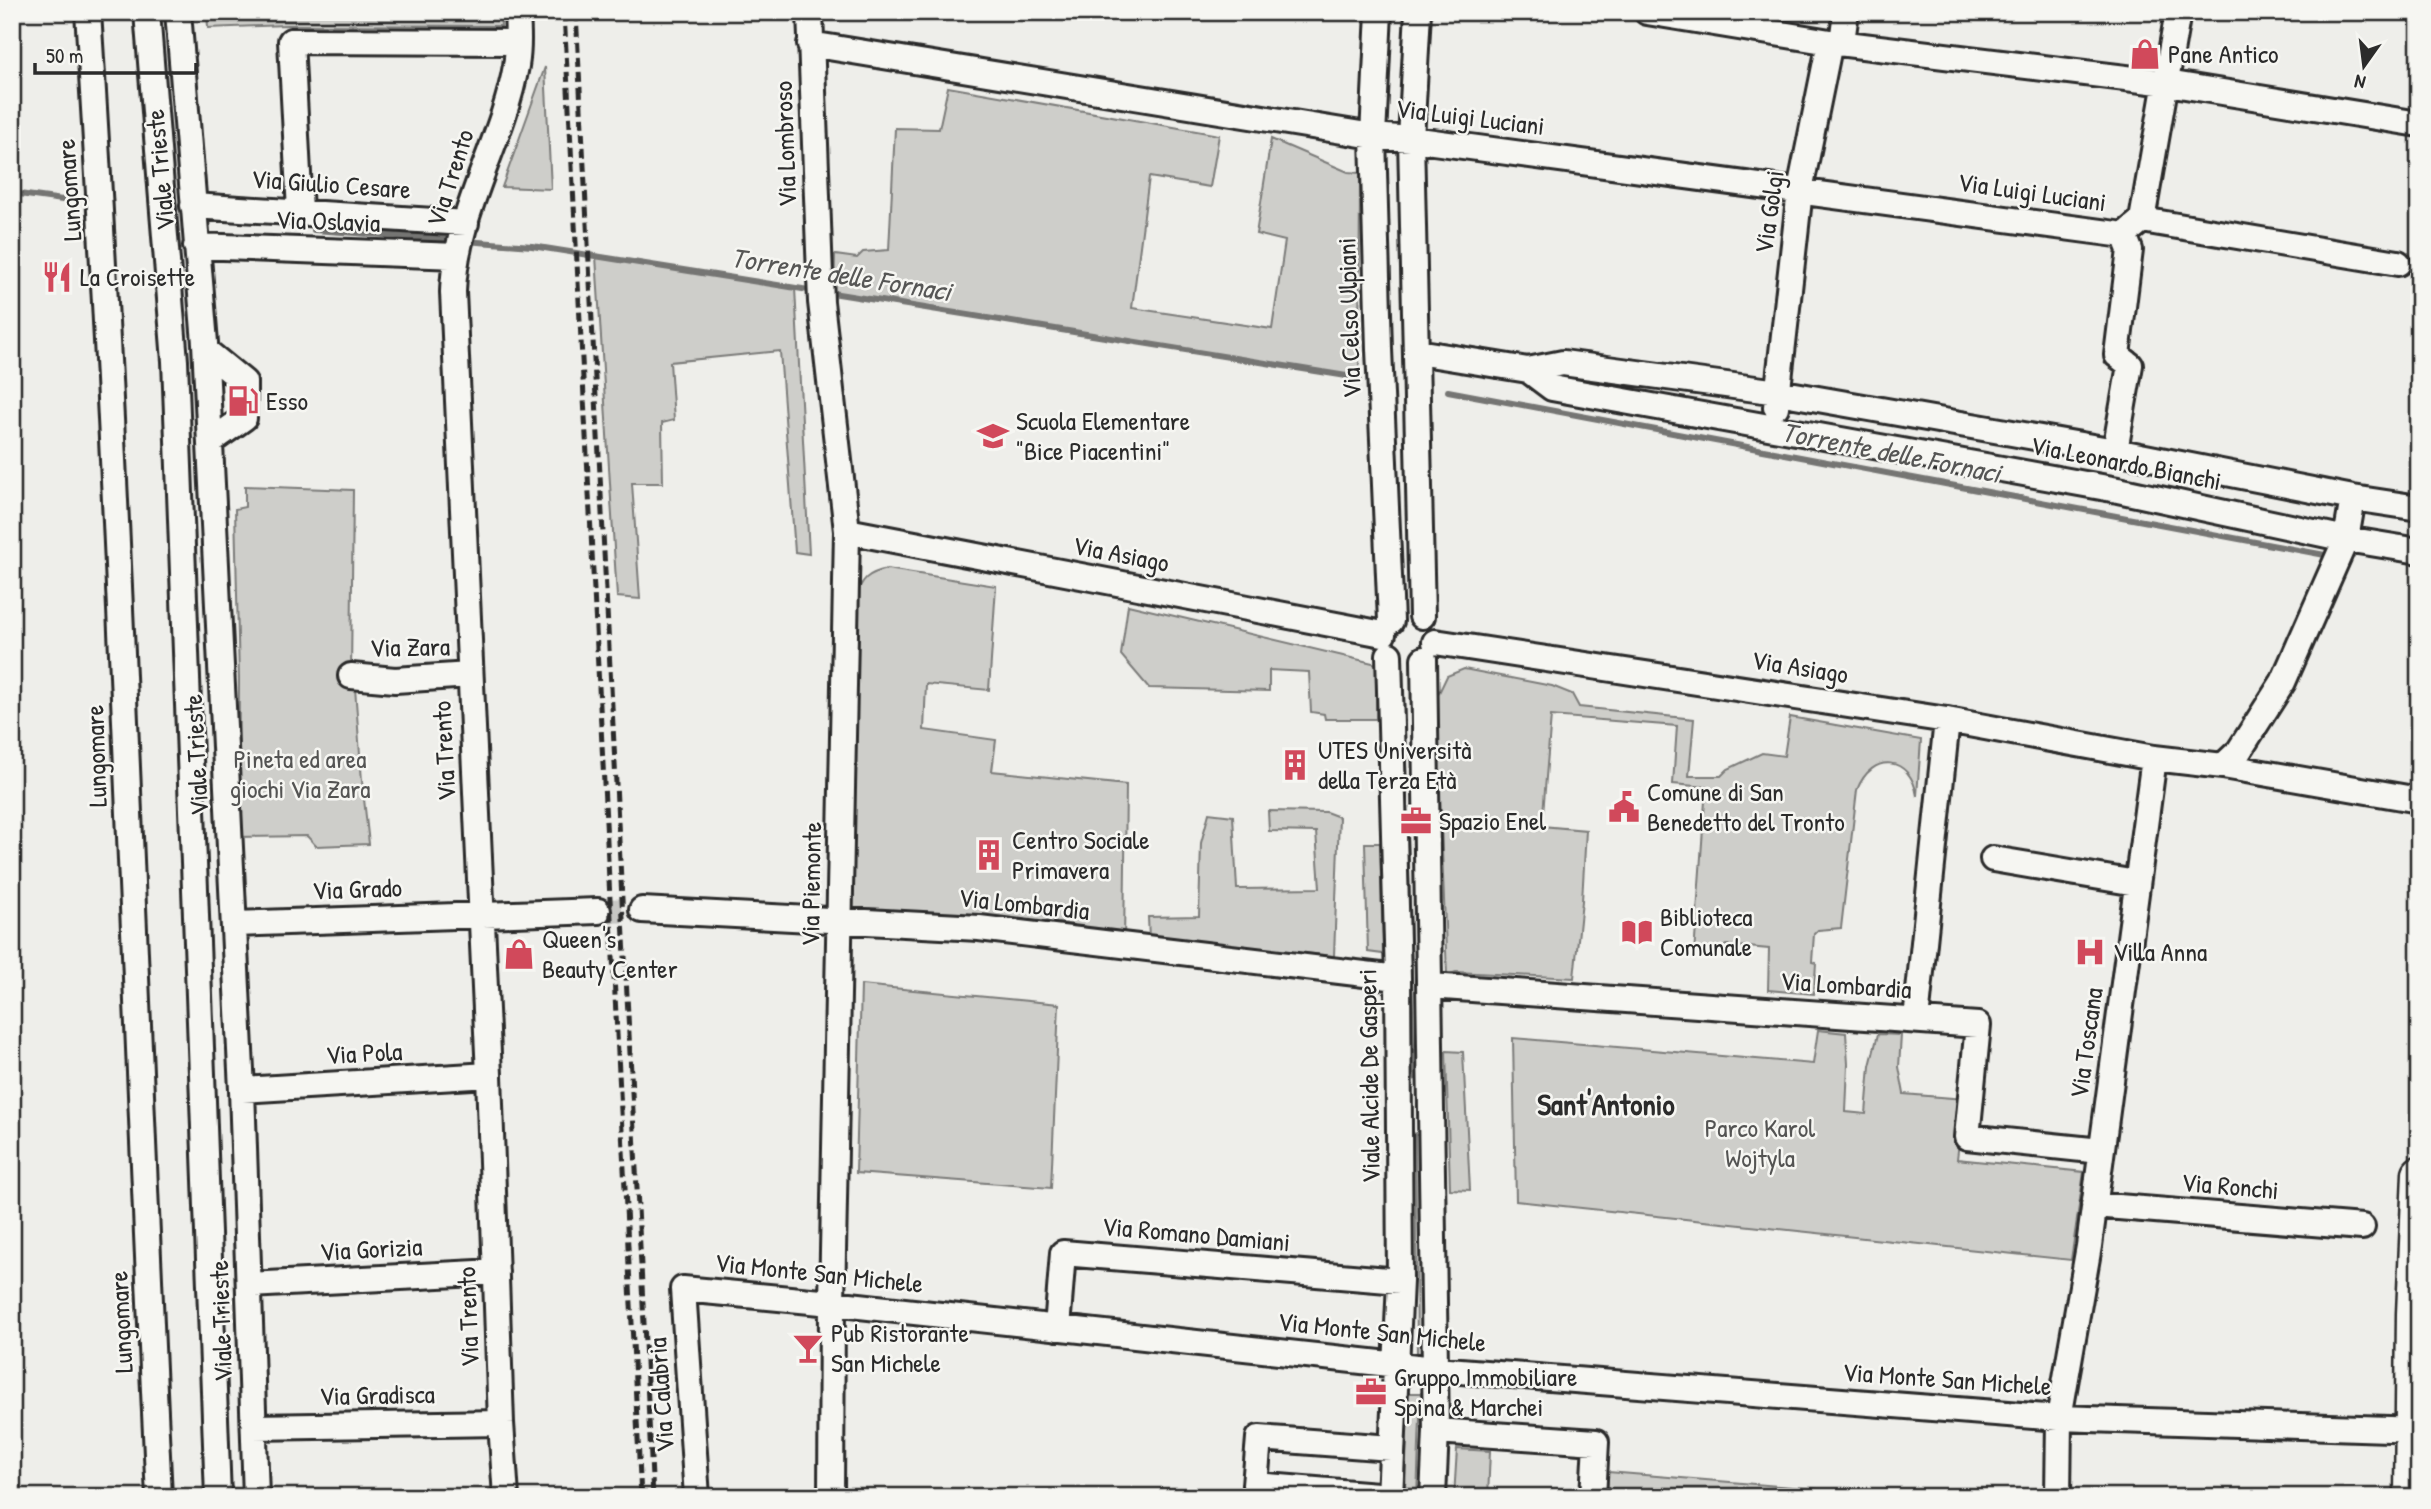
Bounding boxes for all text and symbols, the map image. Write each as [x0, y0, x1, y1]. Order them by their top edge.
scale bar [35, 32, 196, 76]
north arrow [2330, 32, 2400, 102]
place label: Pane Antico [2168, 36, 2279, 71]
shop icon: Pane Antico [2128, 37, 2162, 71]
text: 50 m [46, 41, 83, 70]
text: N [2352, 69, 2368, 96]
street label: Via Lombroso [765, 80, 804, 208]
street label: Via Luigi Luciani [1394, 90, 1546, 143]
street label: Viale Trieste [137, 108, 182, 232]
street label: Via Trento [417, 125, 482, 231]
street label: Lungomare [47, 138, 90, 242]
street label: Via Giulio Cesare [250, 160, 412, 207]
street label: Via Luigi Luciani [1956, 164, 2109, 219]
street label: Via Golgi [1745, 168, 1792, 256]
street label: Via Oslavia [275, 201, 381, 240]
street label: Via Celso Ulpiani [1328, 237, 1369, 399]
water label: Torrente delle Fornaci [728, 238, 956, 311]
place label: La Croisette [80, 259, 195, 294]
restaurant icon: La Croisette [40, 260, 74, 294]
place label: Esso [266, 383, 308, 418]
fuel station icon: Esso [226, 384, 260, 418]
place label: Scuola Elementare "Bice Piacentini" [1016, 403, 1190, 468]
water label: Torrente delle Fornaci [1778, 412, 2006, 492]
school or university icon: Scuola Elementare "Bice Piacentini" [976, 419, 1010, 453]
street label: Via Leonardo Bianchi [2028, 427, 2224, 498]
street label: Via Asiago [1070, 527, 1172, 580]
street label: Via Zara [370, 628, 450, 665]
street label: Via Asiago [1749, 642, 1851, 691]
street label: Viale Trieste [175, 693, 216, 817]
street label: Via Trento [423, 700, 464, 802]
street label: Lungomare [76, 704, 115, 808]
place label: UTES Università della Terza Età [1318, 732, 1471, 797]
park label: Pineta ed area giochi Via Zara [230, 741, 370, 806]
building icon: UTES Università della Terza Età [1278, 748, 1312, 782]
place label: Comune di San Benedetto del Tronto [1647, 774, 1845, 839]
public building icon: Comune di San Benedetto del Tronto [1607, 790, 1641, 824]
place label: Spazio Enel [1439, 803, 1546, 838]
office icon: Spazio Enel [1399, 804, 1433, 838]
street label: Via Piemonte [792, 821, 829, 947]
place label: Centro Sociale Primavera [1012, 822, 1150, 887]
building icon: Centro Sociale Primavera [972, 838, 1006, 872]
street label: Via Grado [311, 869, 403, 908]
street label: Via Lombardia [957, 879, 1091, 928]
place label: Biblioteca Comunale [1660, 899, 1753, 964]
library icon: Biblioteca Comunale [1620, 915, 1654, 949]
place label: Queen's Beauty Center [542, 921, 678, 986]
place label: Villa Anna [2113, 934, 2207, 969]
hospital icon: Villa Anna [2073, 935, 2107, 969]
shop icon: Queen's Beauty Center [502, 937, 536, 971]
street label: Via Lombardia [1779, 962, 1913, 1007]
street label: Viale Alcide De Gasperi [1349, 968, 1388, 1184]
street label: Via Toscana [2060, 985, 2111, 1101]
street label: Via Pola [325, 1033, 403, 1072]
district label: Sant'Antonio [1537, 1084, 1675, 1124]
park label: Parco Karol Wojtyla [1705, 1110, 1815, 1175]
street label: Via Ronchi [2180, 1164, 2280, 1207]
street label: Via Romano Damiani [1100, 1208, 1292, 1259]
street label: Via Gorizia [319, 1228, 423, 1269]
street label: Via Monte San Michele [713, 1244, 925, 1301]
street label: Viale Trieste [201, 1260, 240, 1382]
street label: Via Trento [448, 1266, 487, 1368]
street label: Lungomare [100, 1270, 141, 1374]
street label: Via Monte San Michele [1276, 1303, 1488, 1360]
place label: Pub Ristorante San Michele [831, 1315, 969, 1380]
bar icon: Pub Ristorante San Michele [791, 1331, 825, 1365]
street label: Via Calabria [639, 1337, 682, 1454]
street label: Via Monte San Michele [1841, 1354, 2053, 1403]
place label: Gruppo Immobiliare Spina & Marchei [1394, 1359, 1577, 1424]
office icon: Gruppo Immobiliare Spina & Marchei [1354, 1375, 1388, 1409]
street label: Via Gradisca [319, 1376, 435, 1413]

